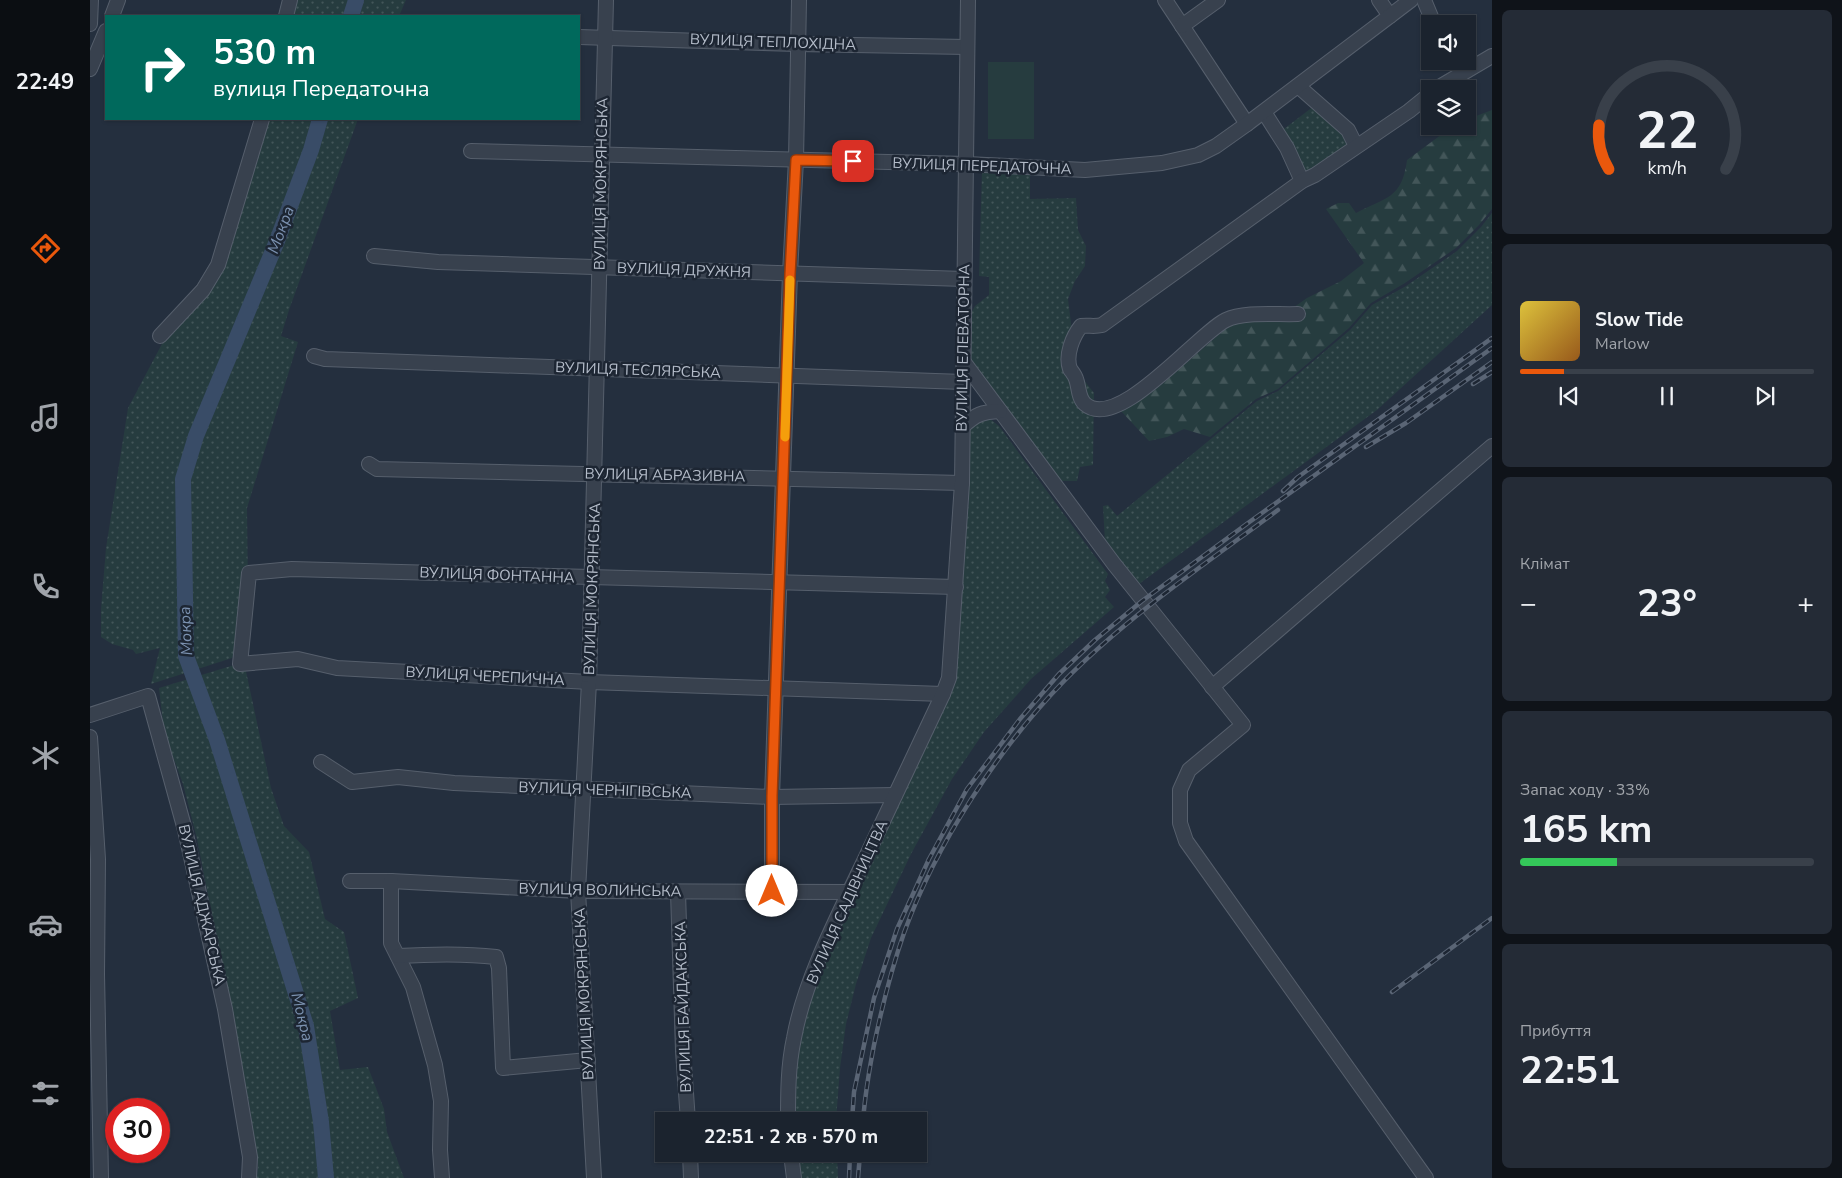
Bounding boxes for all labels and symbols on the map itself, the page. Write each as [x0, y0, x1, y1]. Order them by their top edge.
street label: ВУЛИЦЯ ТЕПЛОХІДНА [690, 29, 857, 55]
street label: ВУЛИЦЯ МОКРЯНСЬКА [589, 98, 613, 270]
pin [832, 140, 874, 182]
street label: ВУЛИЦЯ ПЕРЕДАТОЧНА [892, 153, 1072, 179]
water label: Мокра [262, 203, 300, 257]
street label: ВУЛИЦЯ ДРУЖНЯ [617, 258, 751, 282]
street label: ВУЛИЦЯ ЕЛЕВАТОРНА [952, 264, 974, 432]
street label: ВУЛИЦЯ ТЕСЛЯРСЬКА [555, 357, 721, 383]
street label: ВУЛИЦЯ АБРАЗИВНА [585, 464, 746, 486]
street label: ВУЛИЦЯ МОКРЯНСЬКА [579, 502, 605, 676]
street label: ВУЛИЦЯ ФОНТАННА [419, 562, 575, 588]
water label: Мокра [174, 606, 198, 656]
street label: ВУЛИЦЯ ЧЕРЕПИЧНА [405, 662, 565, 690]
street label: ВУЛИЦЯ ЧЕРНІГІВСЬКА [518, 777, 692, 803]
street label: ВУЛИЦЯ САДІВНИЦТВА [802, 817, 892, 987]
street label: ВУЛИЦЯ АДЖАРСЬКА [174, 822, 230, 988]
position arrow [745, 864, 797, 916]
street label: ВУЛИЦЯ ВОЛИНСЬКА [518, 879, 682, 901]
street label: ВУЛИЦЯ МОКРЯНСЬКА [569, 907, 599, 1081]
street label: ВУЛИЦЯ БАЙДАКСЬКА [670, 921, 696, 1093]
water label: Мокра [285, 990, 319, 1044]
speed limit sign: 30 [105, 1098, 170, 1163]

